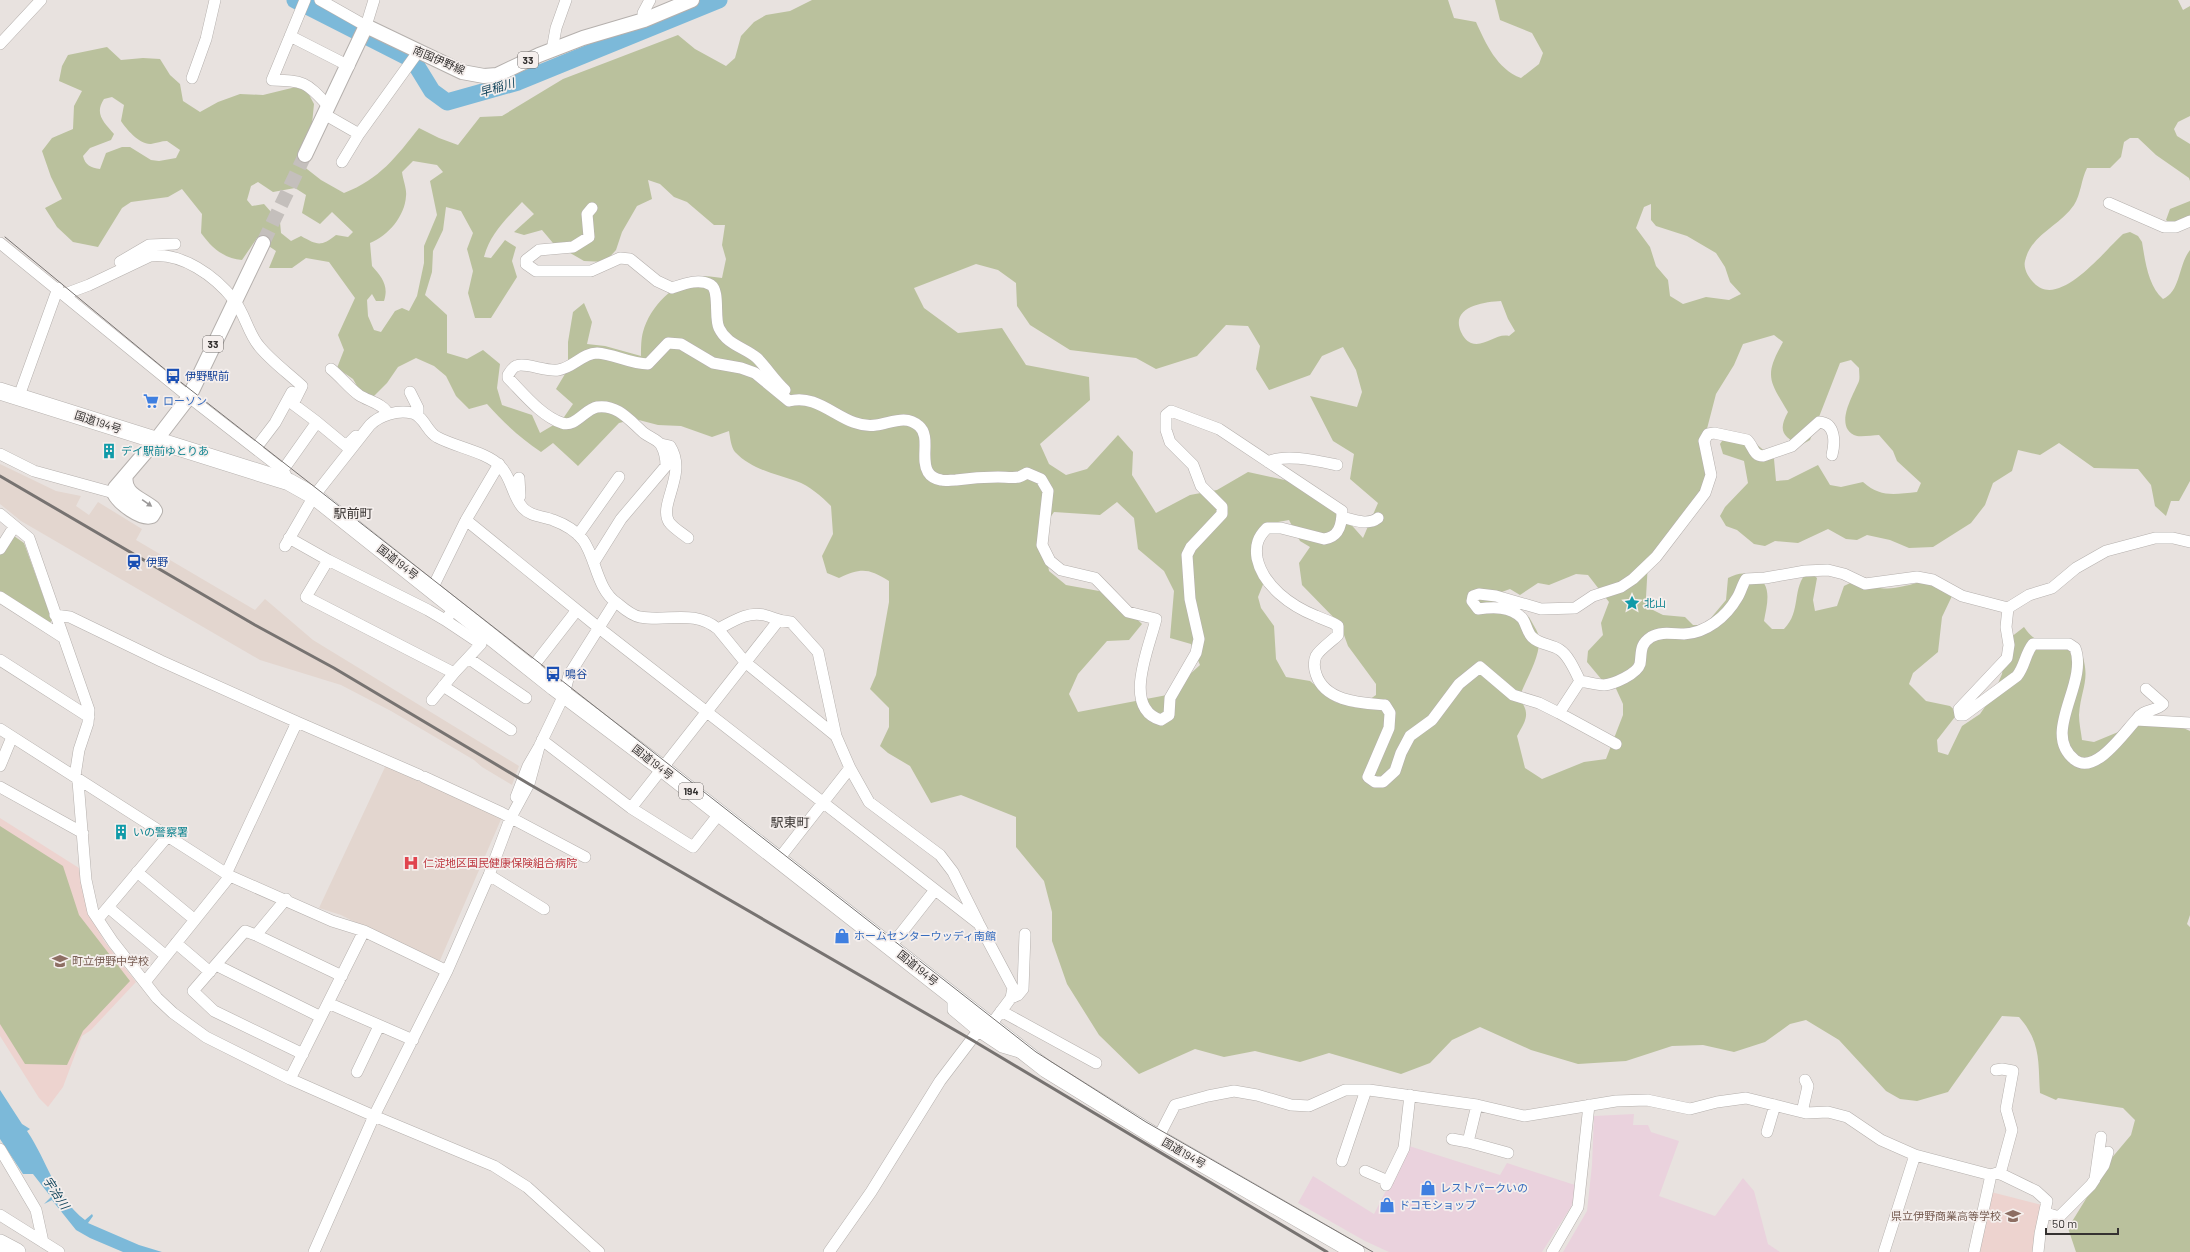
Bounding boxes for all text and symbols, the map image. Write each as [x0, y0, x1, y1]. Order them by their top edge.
street label: 南国伊野線 [411, 43, 467, 76]
road number: 33 [518, 52, 538, 68]
water label: 早稲川 [477, 75, 518, 99]
road number: 33 [203, 336, 223, 352]
bus stop icon: 伊野駅前 [164, 367, 182, 385]
place label: 伊野駅前 [185, 369, 229, 382]
supermarket icon: ローソン [142, 392, 160, 410]
place label: ローソン [163, 394, 207, 407]
street label: 国道194号 [73, 408, 123, 435]
building icon: デイ駅前ゆとりあ [100, 442, 118, 460]
place label: デイ駅前ゆとりあ [121, 444, 209, 457]
one-way arrow [141, 499, 152, 507]
district label: 駅前町 [333, 505, 373, 521]
street label: 国道194号 [375, 542, 421, 582]
station icon: 伊野 [125, 553, 143, 571]
place label: 伊野 [146, 555, 168, 568]
place icon: 北山 [1623, 594, 1641, 612]
place label: 北山 [1644, 596, 1666, 609]
bus stop icon: 鳴谷 [544, 665, 562, 683]
place label: 鳴谷 [565, 667, 587, 680]
street label: 国道194号 [630, 742, 676, 782]
road number: 194 [679, 783, 703, 799]
district label: 駅東町 [770, 814, 810, 830]
building icon: いの警察署 [112, 823, 130, 841]
place label: いの警察署 [133, 825, 188, 838]
hospital icon: 仁淀地区国民健康保険組合病院 [402, 854, 420, 872]
place label: 仁淀地区国民健康保険組合病院 [423, 856, 577, 869]
shop icon: ホームセンターウッディ南館 [833, 927, 851, 945]
place label: ホームセンターウッディ南館 [854, 929, 996, 942]
street label: 国道194号 [895, 947, 941, 988]
school or university icon: 町立伊野中学校 [51, 952, 69, 970]
place label: 町立伊野中学校 [72, 954, 149, 967]
street label: 国道194号 [1160, 1135, 1209, 1170]
water label: 宇治川 [41, 1174, 74, 1213]
shop icon: レストパークいの [1419, 1179, 1437, 1197]
place label: レストパークいの [1440, 1181, 1528, 1194]
shop icon: ドコモショップ [1378, 1196, 1396, 1214]
place label: ドコモショップ [1399, 1198, 1476, 1211]
school or university icon: 県立伊野商業高等学校 [2004, 1207, 2022, 1225]
place label: 県立伊野商業高等学校 [1891, 1209, 2001, 1222]
scale bar [2046, 1210, 2118, 1236]
text: 50 m [2052, 1216, 2077, 1230]

